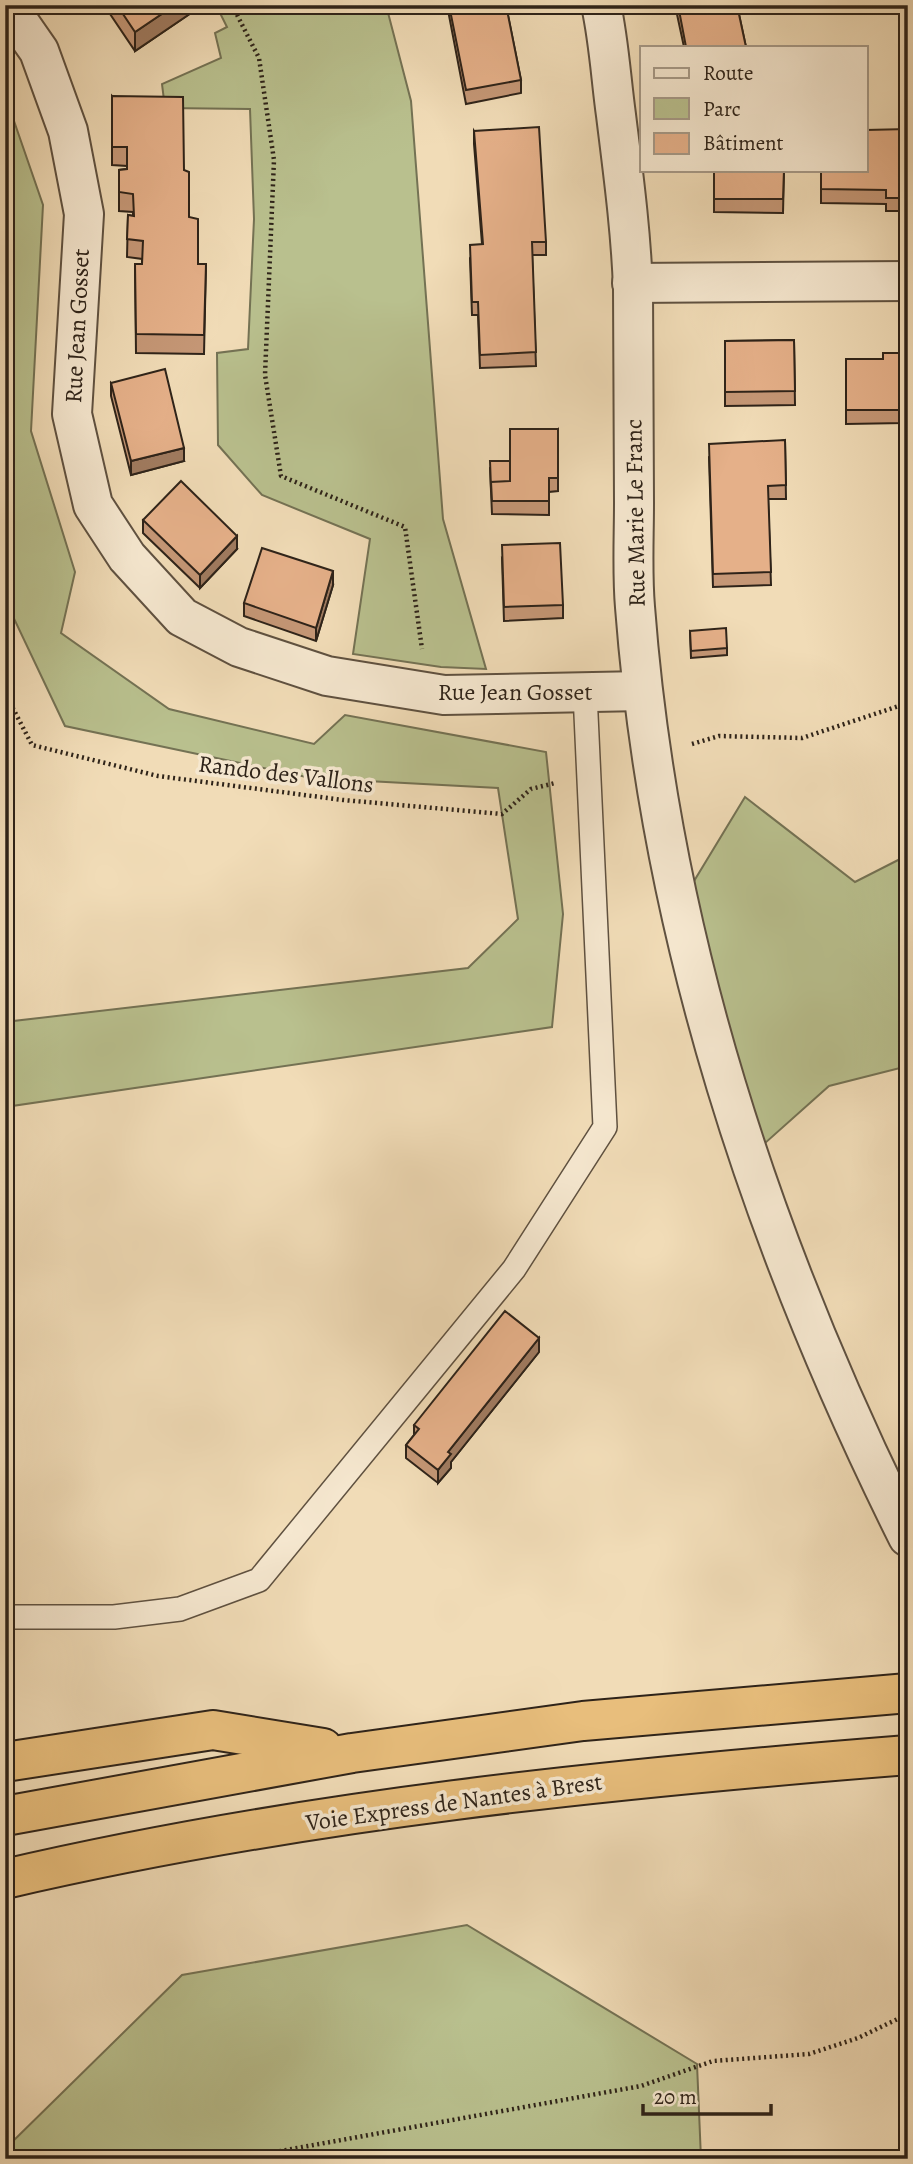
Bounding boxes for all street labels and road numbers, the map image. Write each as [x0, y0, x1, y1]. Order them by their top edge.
street label: Rue Jean Gosset [57, 248, 97, 404]
street label: Rue Marie Le Franc [617, 419, 653, 607]
street label: Rue Jean Gosset [438, 676, 592, 708]
street label: Rando des Vallons [196, 747, 376, 801]
street label: Voie Express de Nantes à Brest [303, 1765, 604, 1839]

